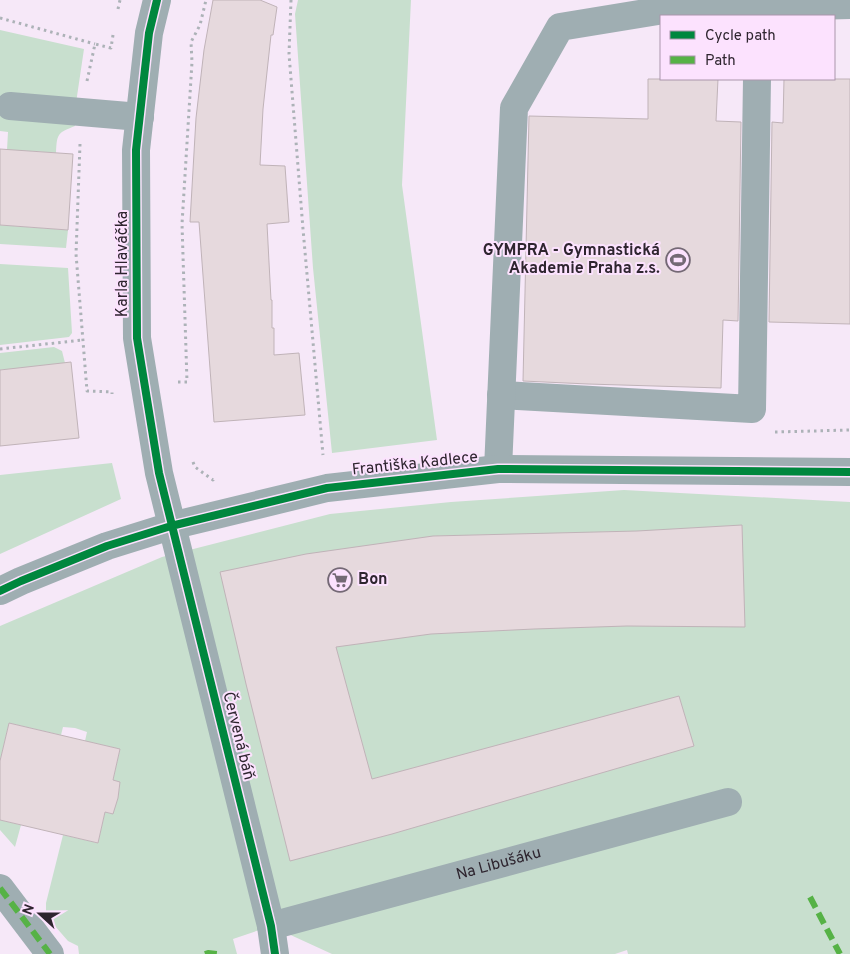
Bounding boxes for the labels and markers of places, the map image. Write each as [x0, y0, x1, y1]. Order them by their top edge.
place label: GYMPRA - Gymnastická Akademie Praha z.s. [483, 241, 660, 279]
sports icon: GYMPRA - Gymnastická Akademie Praha z.s. [665, 247, 691, 273]
supermarket icon: Bon [327, 567, 353, 593]
place label: Bon [358, 570, 388, 590]

